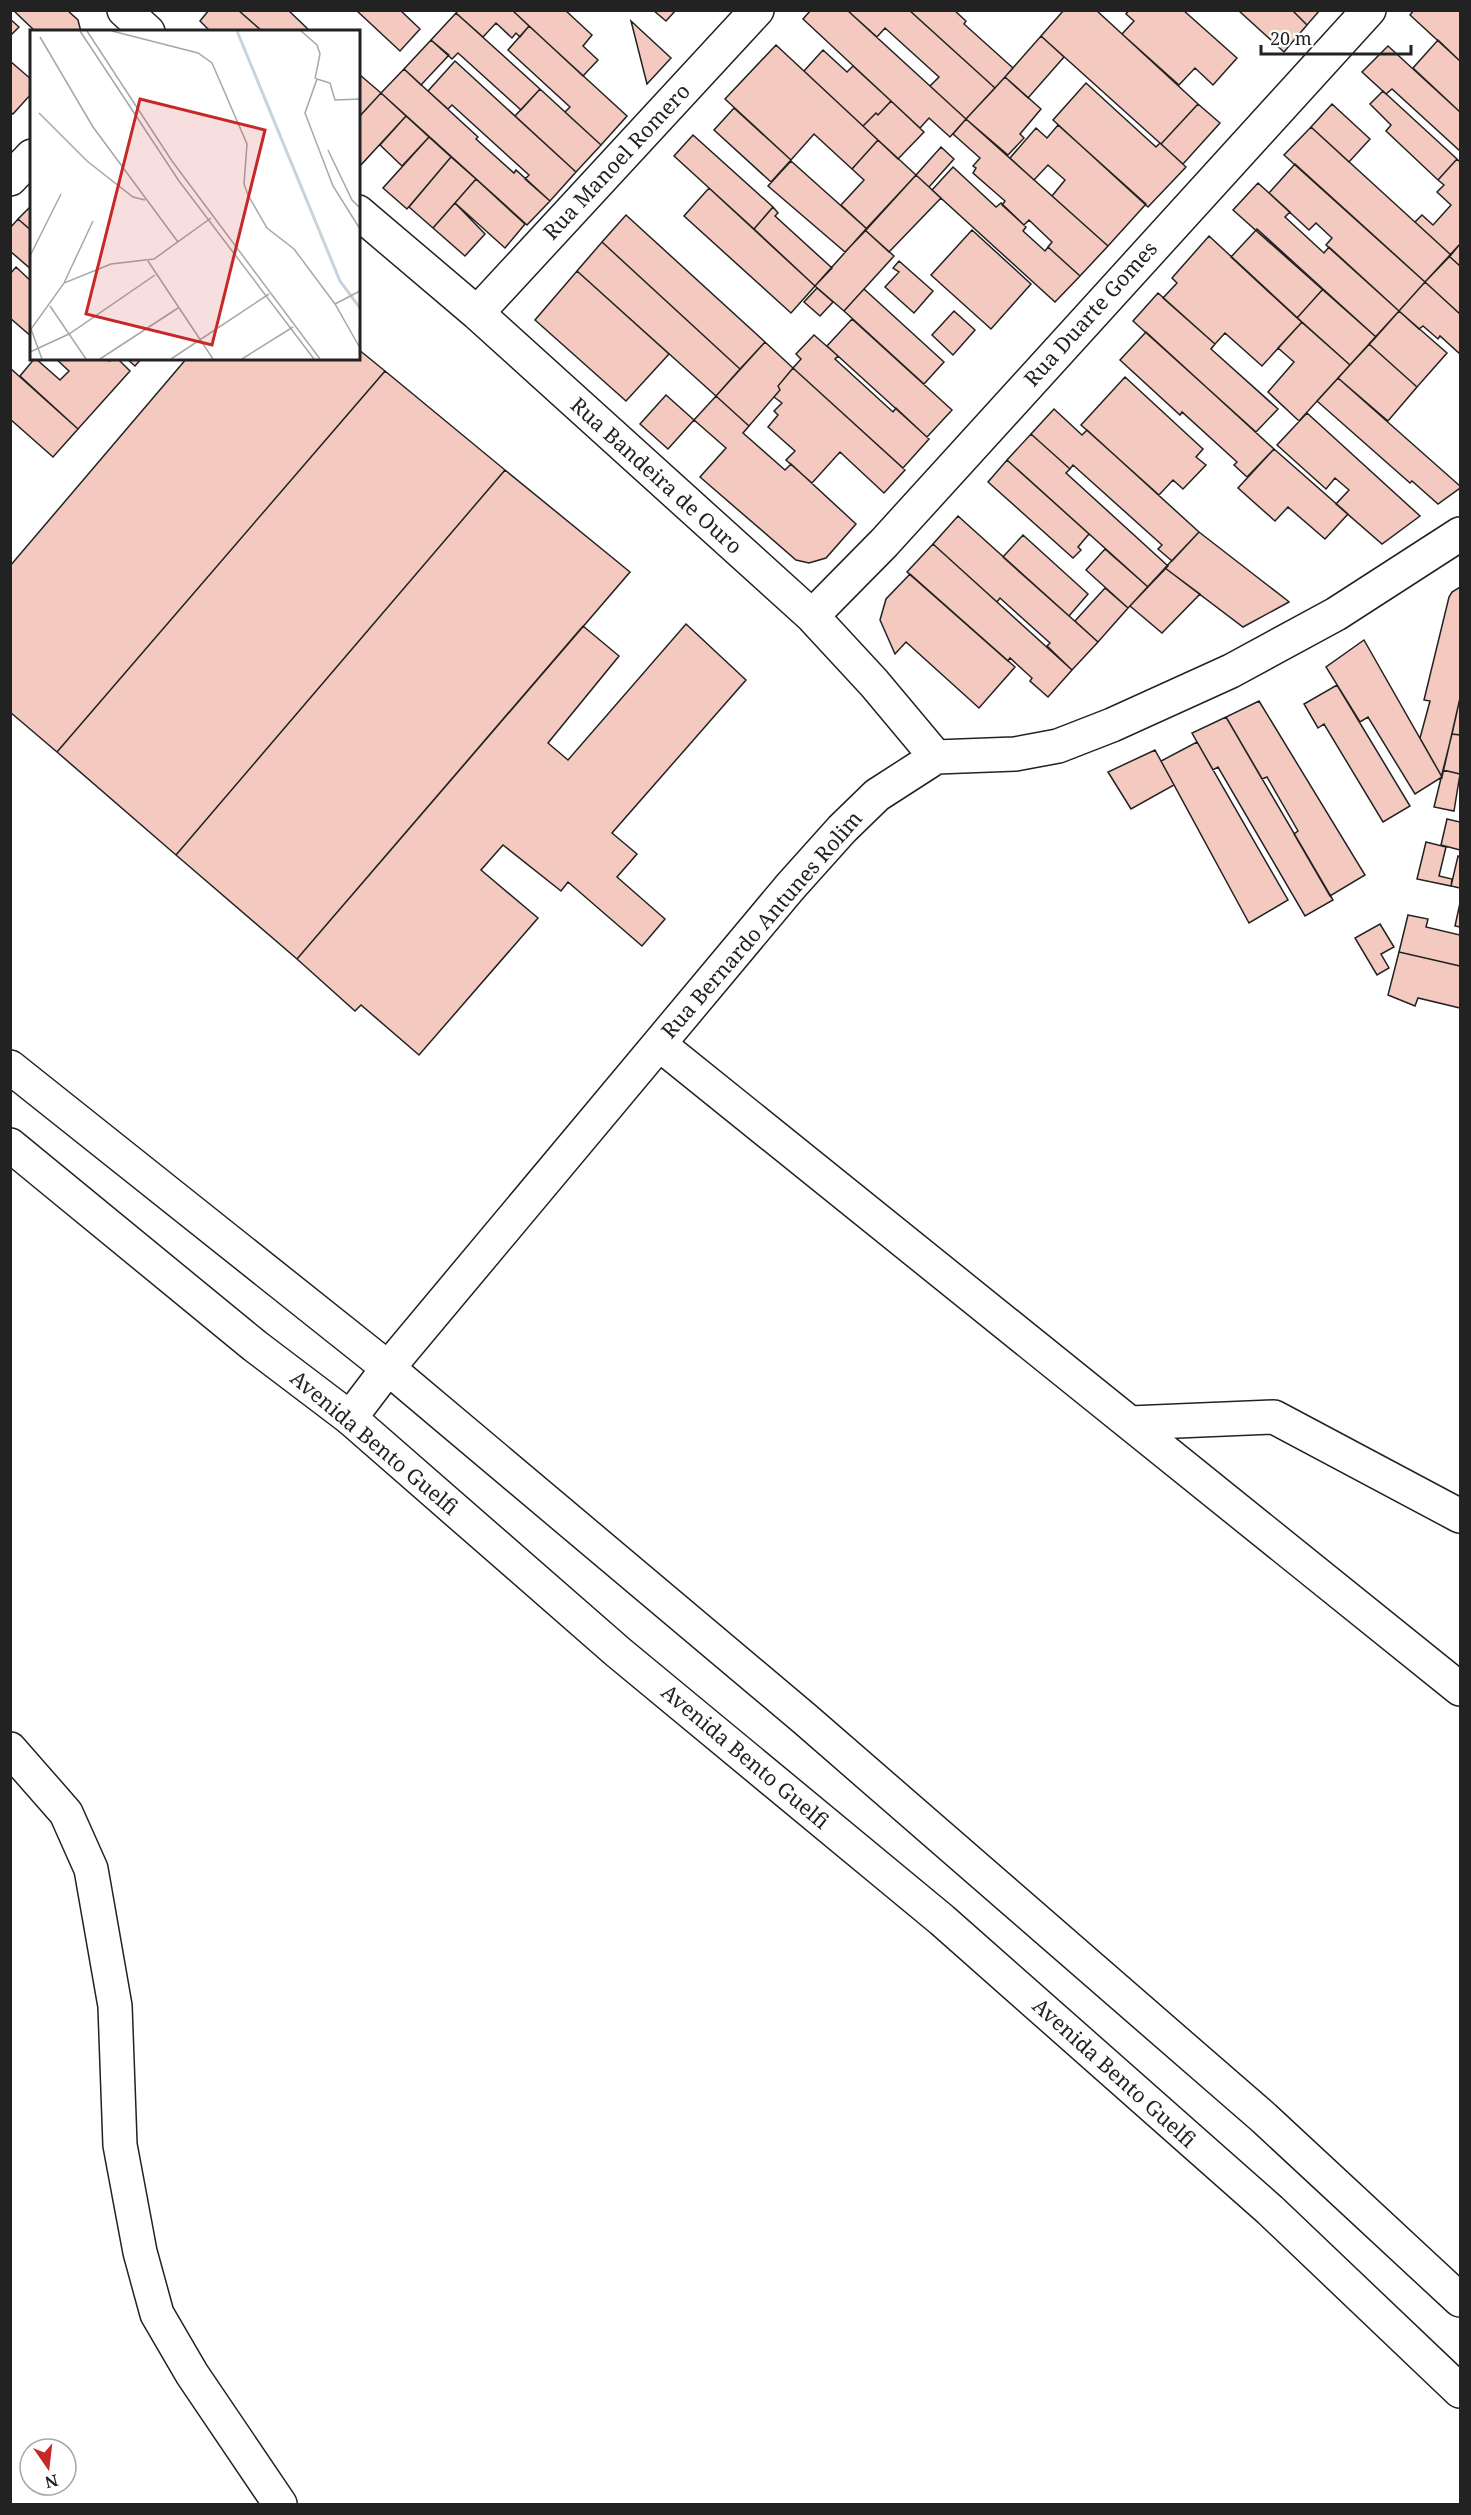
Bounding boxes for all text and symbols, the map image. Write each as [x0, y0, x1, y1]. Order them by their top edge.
scale bar [1261, 18, 1411, 56]
text: 20 m [1270, 26, 1312, 50]
inset map [30, 30, 360, 360]
street label: Rua Manoel Romero [537, 77, 696, 245]
street label: Rua Duarte Gomes [1017, 235, 1163, 392]
street label: Rua Bandeira de Ouro [565, 391, 748, 560]
street label: Rua Bernardo Antunes Rolim [655, 805, 868, 1044]
street label: Avenida Bento Guelfi [285, 1364, 464, 1521]
street label: Avenida Bento Guelfi [656, 1678, 835, 1835]
street label: Avenida Bento Guelfi [1027, 1991, 1202, 2153]
north arrow [18, 2437, 78, 2497]
text: N [42, 2469, 60, 2494]

